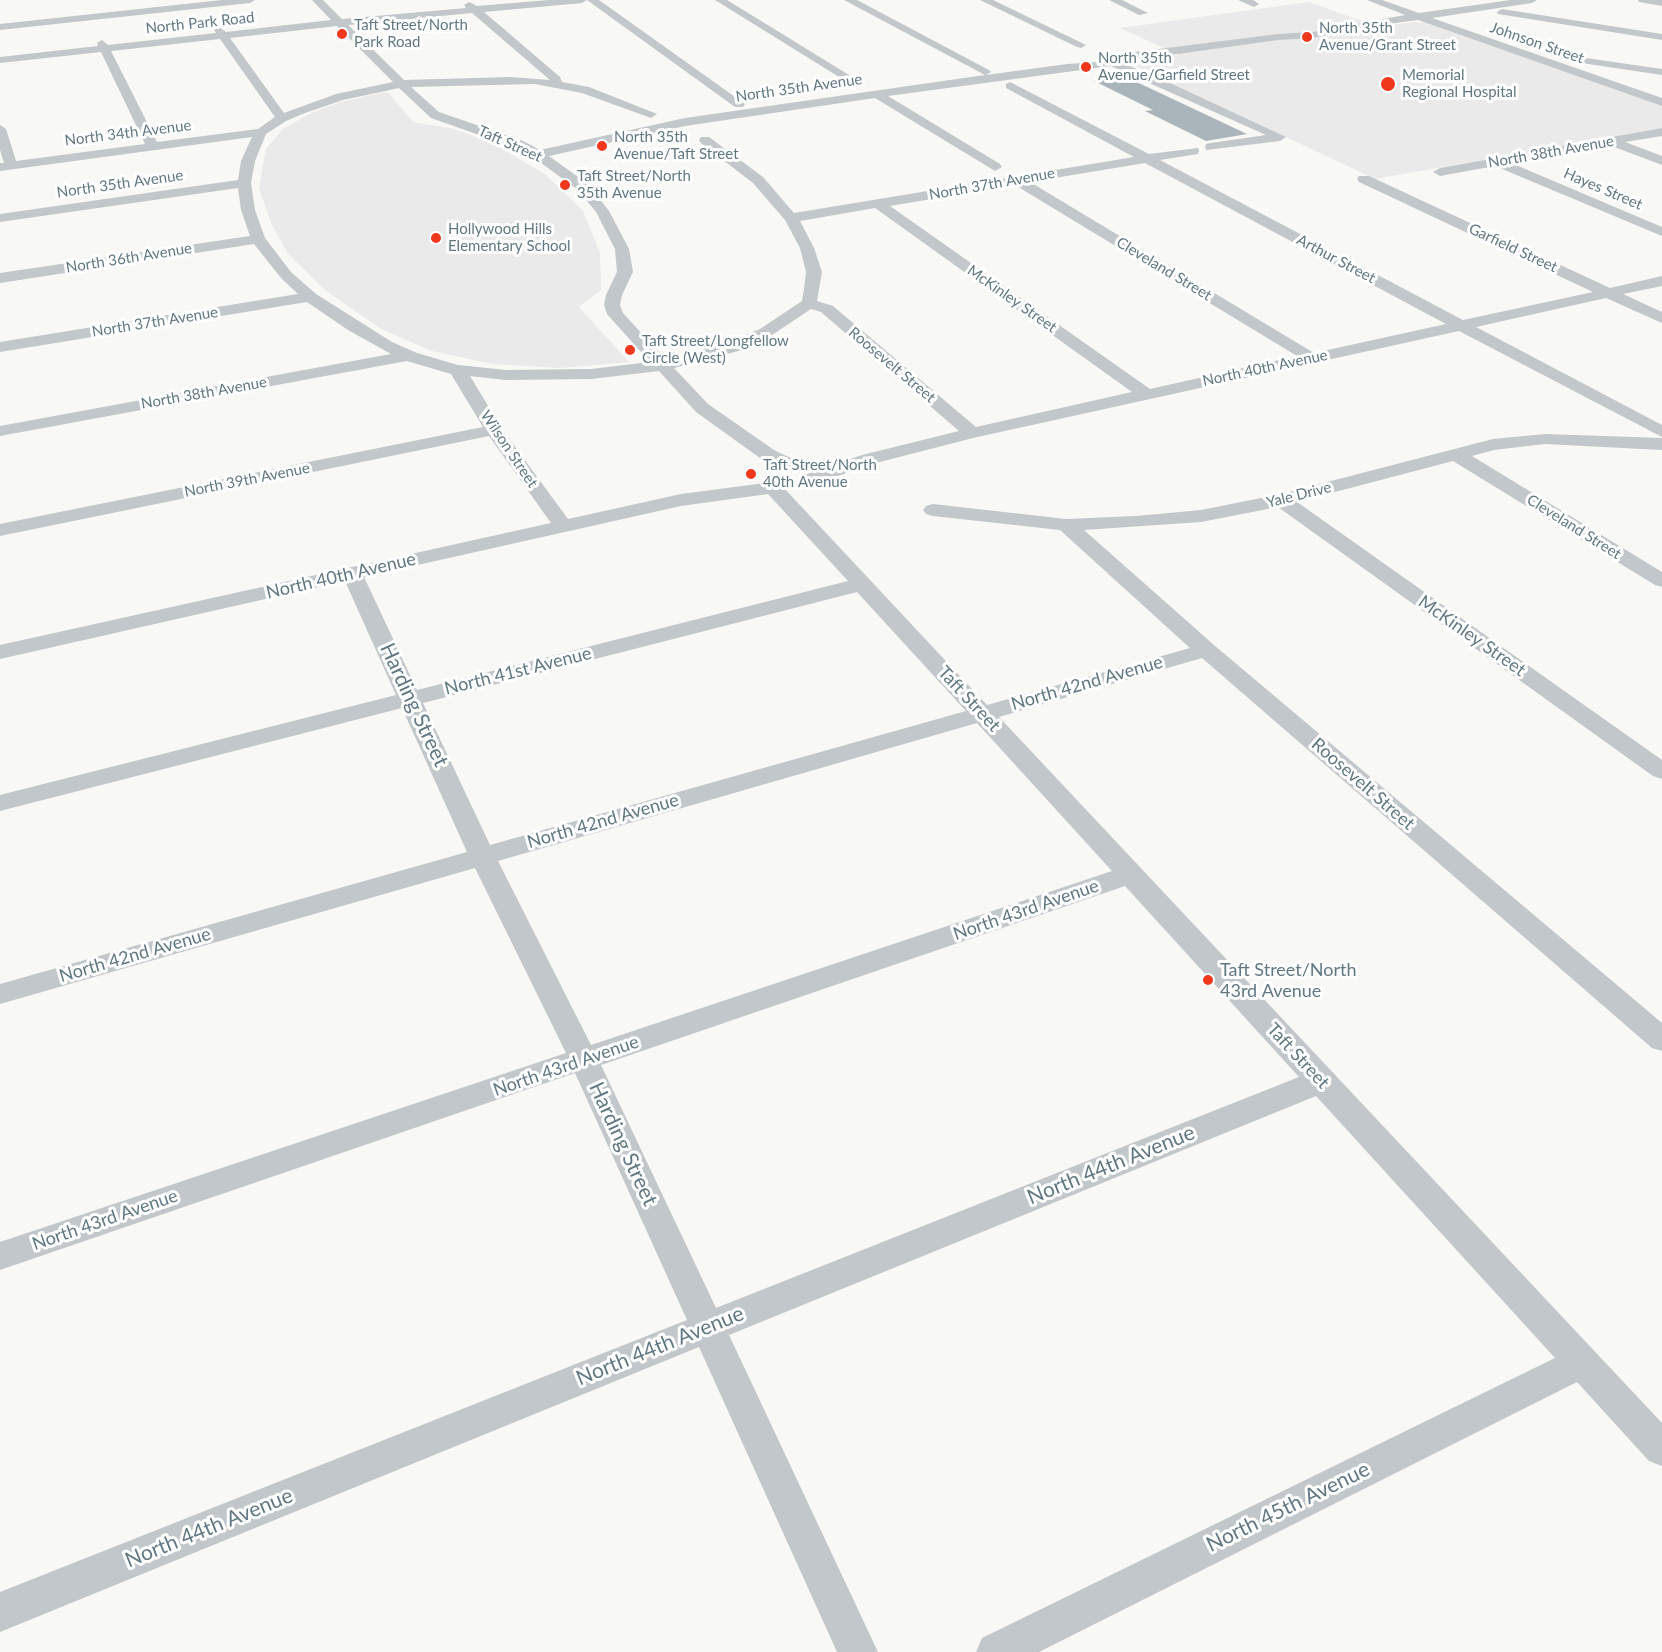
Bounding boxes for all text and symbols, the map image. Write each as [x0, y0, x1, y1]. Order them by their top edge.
street label: North Park Road [145, 8, 255, 38]
place label: Taft Street/North Park Road [354, 16, 468, 51]
place label: North 35th Avenue/Grant Street [1319, 19, 1456, 54]
street label: Johnson Street [1488, 19, 1586, 67]
marker: Taft Street/North Park Road [335, 27, 349, 41]
marker: North 35th Avenue/Grant Street [1300, 30, 1314, 44]
place label: North 35th Avenue/Garfield Street [1098, 49, 1250, 84]
marker: North 35th Avenue/Garfield Street [1079, 60, 1093, 74]
place label: Memorial Regional Hospital [1402, 66, 1517, 101]
street label: North 35th Avenue [735, 70, 863, 106]
marker: Memorial Regional Hospital [1379, 75, 1397, 93]
street label: North 34th Avenue [64, 116, 192, 150]
street label: Taft Street [475, 122, 545, 166]
place label: North 35th Avenue/Taft Street [614, 128, 739, 163]
street label: North 38th Avenue [1487, 132, 1615, 172]
marker: North 35th Avenue/Taft Street [595, 139, 609, 153]
street label: North 37th Avenue [928, 164, 1056, 204]
street label: Hayes Street [1561, 164, 1645, 214]
street label: North 35th Avenue [56, 166, 184, 202]
place label: Taft Street/North 35th Avenue [577, 167, 691, 202]
marker: Taft Street/North 35th Avenue [558, 178, 572, 192]
place label: Hollywood Hills Elementary School [448, 220, 571, 255]
street label: Garfield Street [1466, 220, 1560, 276]
marker: Hollywood Hills Elementary School [429, 231, 443, 245]
street label: Arthur Street [1294, 231, 1378, 287]
street label: Cleveland Street [1113, 234, 1215, 304]
street label: North 36th Avenue [65, 239, 193, 277]
street label: McKinley Street [964, 262, 1060, 336]
street label: North 37th Avenue [91, 303, 219, 341]
street label: Roosevelt Street [845, 323, 939, 407]
place label: Taft Street/Longfellow Circle (West) [642, 332, 789, 367]
marker: Taft Street/Longfellow Circle (West) [623, 343, 637, 357]
street label: North 40th Avenue [1201, 346, 1329, 390]
street label: North 38th Avenue [140, 373, 268, 413]
street label: Wilson Street [477, 407, 541, 491]
place label: Taft Street/North 40th Avenue [763, 456, 877, 491]
street label: North 39th Avenue [183, 459, 311, 501]
marker: Taft Street/North 40th Avenue [744, 467, 758, 481]
street label: Yale Drive [1265, 478, 1333, 512]
street label: Cleveland Street [1523, 491, 1625, 563]
street label: North 40th Avenue [264, 548, 418, 604]
street label: McKinley Street [1414, 591, 1530, 681]
street label: Harding Street [374, 639, 454, 771]
street label: North 41st Avenue [442, 642, 594, 700]
street label: North 42nd Avenue [1009, 651, 1165, 715]
street label: Taft Street [933, 662, 1005, 736]
street label: Roosevelt Street [1307, 733, 1419, 835]
street label: North 42nd Avenue [525, 789, 681, 853]
street label: North 43rd Avenue [950, 875, 1102, 945]
street label: North 42nd Avenue [57, 923, 213, 987]
place label: Taft Street/North 43rd Avenue [1220, 959, 1357, 1002]
marker: Taft Street/North 43rd Avenue [1201, 973, 1215, 987]
street label: Taft Street [1262, 1019, 1334, 1093]
street label: North 43rd Avenue [490, 1031, 642, 1101]
street label: Harding Street [583, 1078, 663, 1210]
street label: North 44th Avenue [1024, 1120, 1198, 1210]
street label: North 43rd Avenue [29, 1185, 181, 1255]
street label: North 44th Avenue [573, 1301, 747, 1391]
street label: North 45th Avenue [1202, 1457, 1374, 1557]
street label: North 44th Avenue [122, 1483, 296, 1573]

